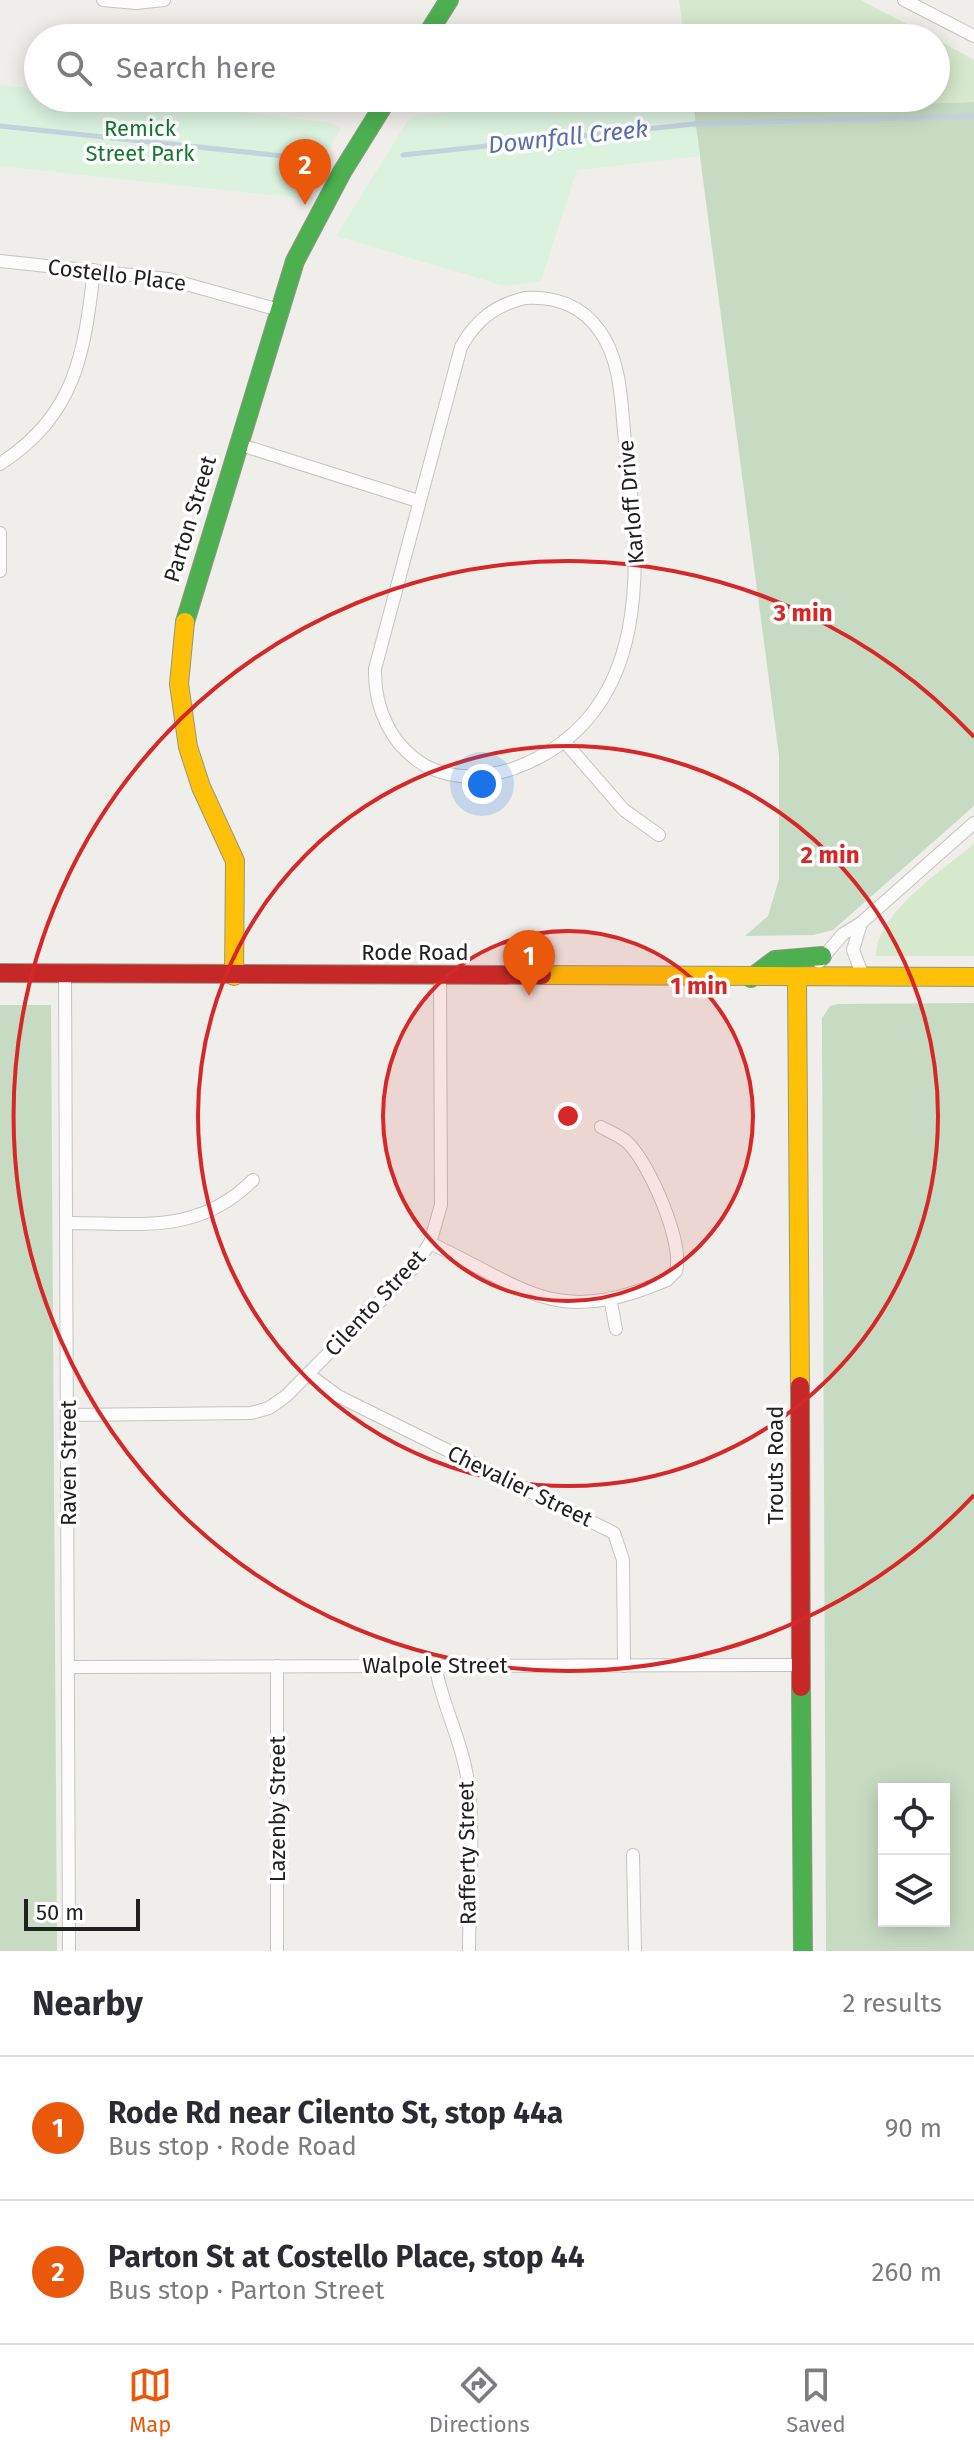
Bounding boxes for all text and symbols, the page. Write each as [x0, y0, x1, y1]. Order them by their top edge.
search box [24, 24, 950, 112]
icon: search [52, 46, 96, 90]
text: Search here [116, 50, 276, 86]
park label: Remick Street Park [86, 115, 195, 167]
water label: Downfall Creek [487, 115, 649, 159]
pin: 2 [279, 139, 331, 205]
street label: Costello Place [46, 253, 188, 297]
street label: Karloff Drive [612, 439, 650, 565]
street label: Parton Street [158, 452, 222, 586]
text: 3 min [772, 599, 833, 627]
your location [462, 764, 502, 804]
text: 2 min [801, 841, 860, 869]
pin: 1 [503, 930, 555, 996]
street label: Rode Road [361, 939, 469, 966]
text: 1 min [670, 972, 728, 1000]
centre of rings [554, 1102, 582, 1130]
street label: Cilento Street [319, 1244, 431, 1362]
street label: Raven Street [55, 1400, 82, 1526]
street label: Trouts Road [762, 1406, 789, 1524]
street label: Chevalier Street [443, 1439, 597, 1533]
street label: Walpole Street [362, 1652, 508, 1679]
street label: Lazenby Street [264, 1736, 291, 1882]
street label: Rafferty Street [452, 1781, 482, 1925]
map controls [878, 1783, 950, 1927]
button: locate [878, 1783, 950, 1855]
button: layers [878, 1855, 950, 1927]
scale bar [24, 1895, 140, 1931]
text: 50 m [36, 1899, 84, 1926]
text: Nearby [32, 1983, 143, 2024]
text: 2 results [842, 1988, 942, 2019]
text: Rode Rd near Cilento St, stop 44a [108, 2095, 563, 2131]
text: 1 [52, 2113, 64, 2144]
text: 90 m [885, 2113, 942, 2144]
text: Bus stop · Rode Road [108, 2131, 357, 2162]
text: Parton St at Costello Place, stop 44 [108, 2239, 585, 2275]
text: 2 [51, 2257, 65, 2288]
text: 260 m [872, 2257, 942, 2288]
text: Bus stop · Parton Street [108, 2275, 384, 2306]
tab: Map [128, 2363, 172, 2438]
tab: Directions [429, 2363, 530, 2438]
tab: Saved [786, 2363, 846, 2438]

